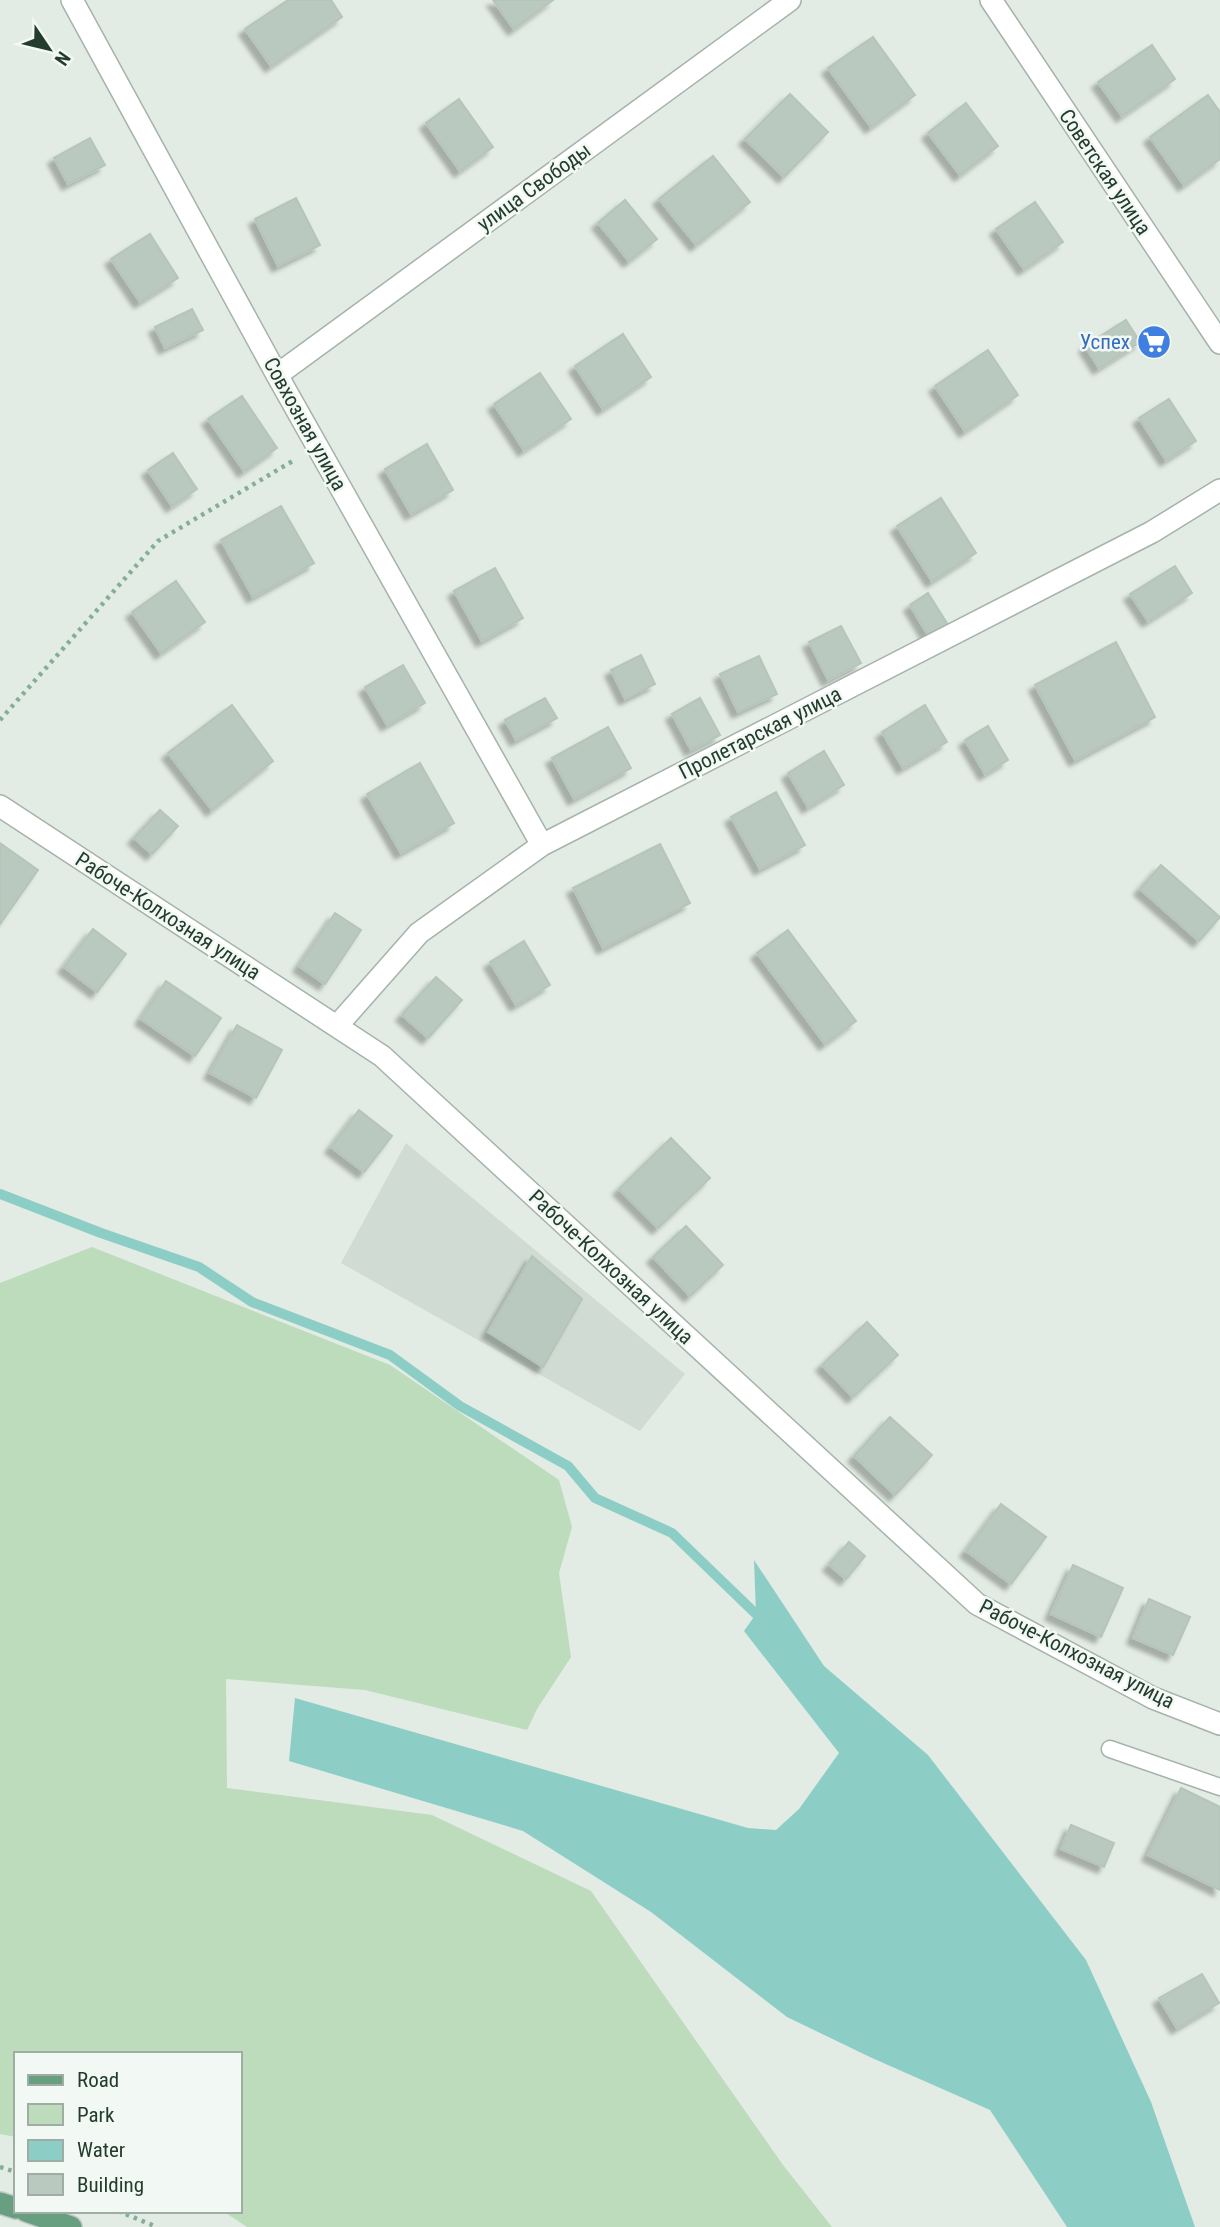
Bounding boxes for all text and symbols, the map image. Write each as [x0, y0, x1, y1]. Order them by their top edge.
north arrow [14, 14, 84, 84]
text: N [50, 47, 75, 70]
street label: Советская улица [1054, 105, 1156, 239]
street label: улица Свободы [473, 138, 595, 236]
supermarket icon: Успех [1135, 323, 1173, 361]
place label: Успех [1080, 330, 1130, 354]
street label: Совхозная улица [259, 353, 351, 495]
street label: Пролетарская улица [675, 682, 845, 784]
street label: Рабоче-Колхозная улица [71, 847, 265, 985]
street label: Рабоче-Колхозная улица [524, 1185, 698, 1349]
street label: Рабоче-Колхозная улица [976, 1594, 1178, 1714]
legend [14, 2052, 242, 2213]
text: Road [77, 2068, 119, 2092]
text: Park [77, 2103, 115, 2127]
text: Water [77, 2138, 125, 2162]
text: Building [77, 2173, 144, 2197]

